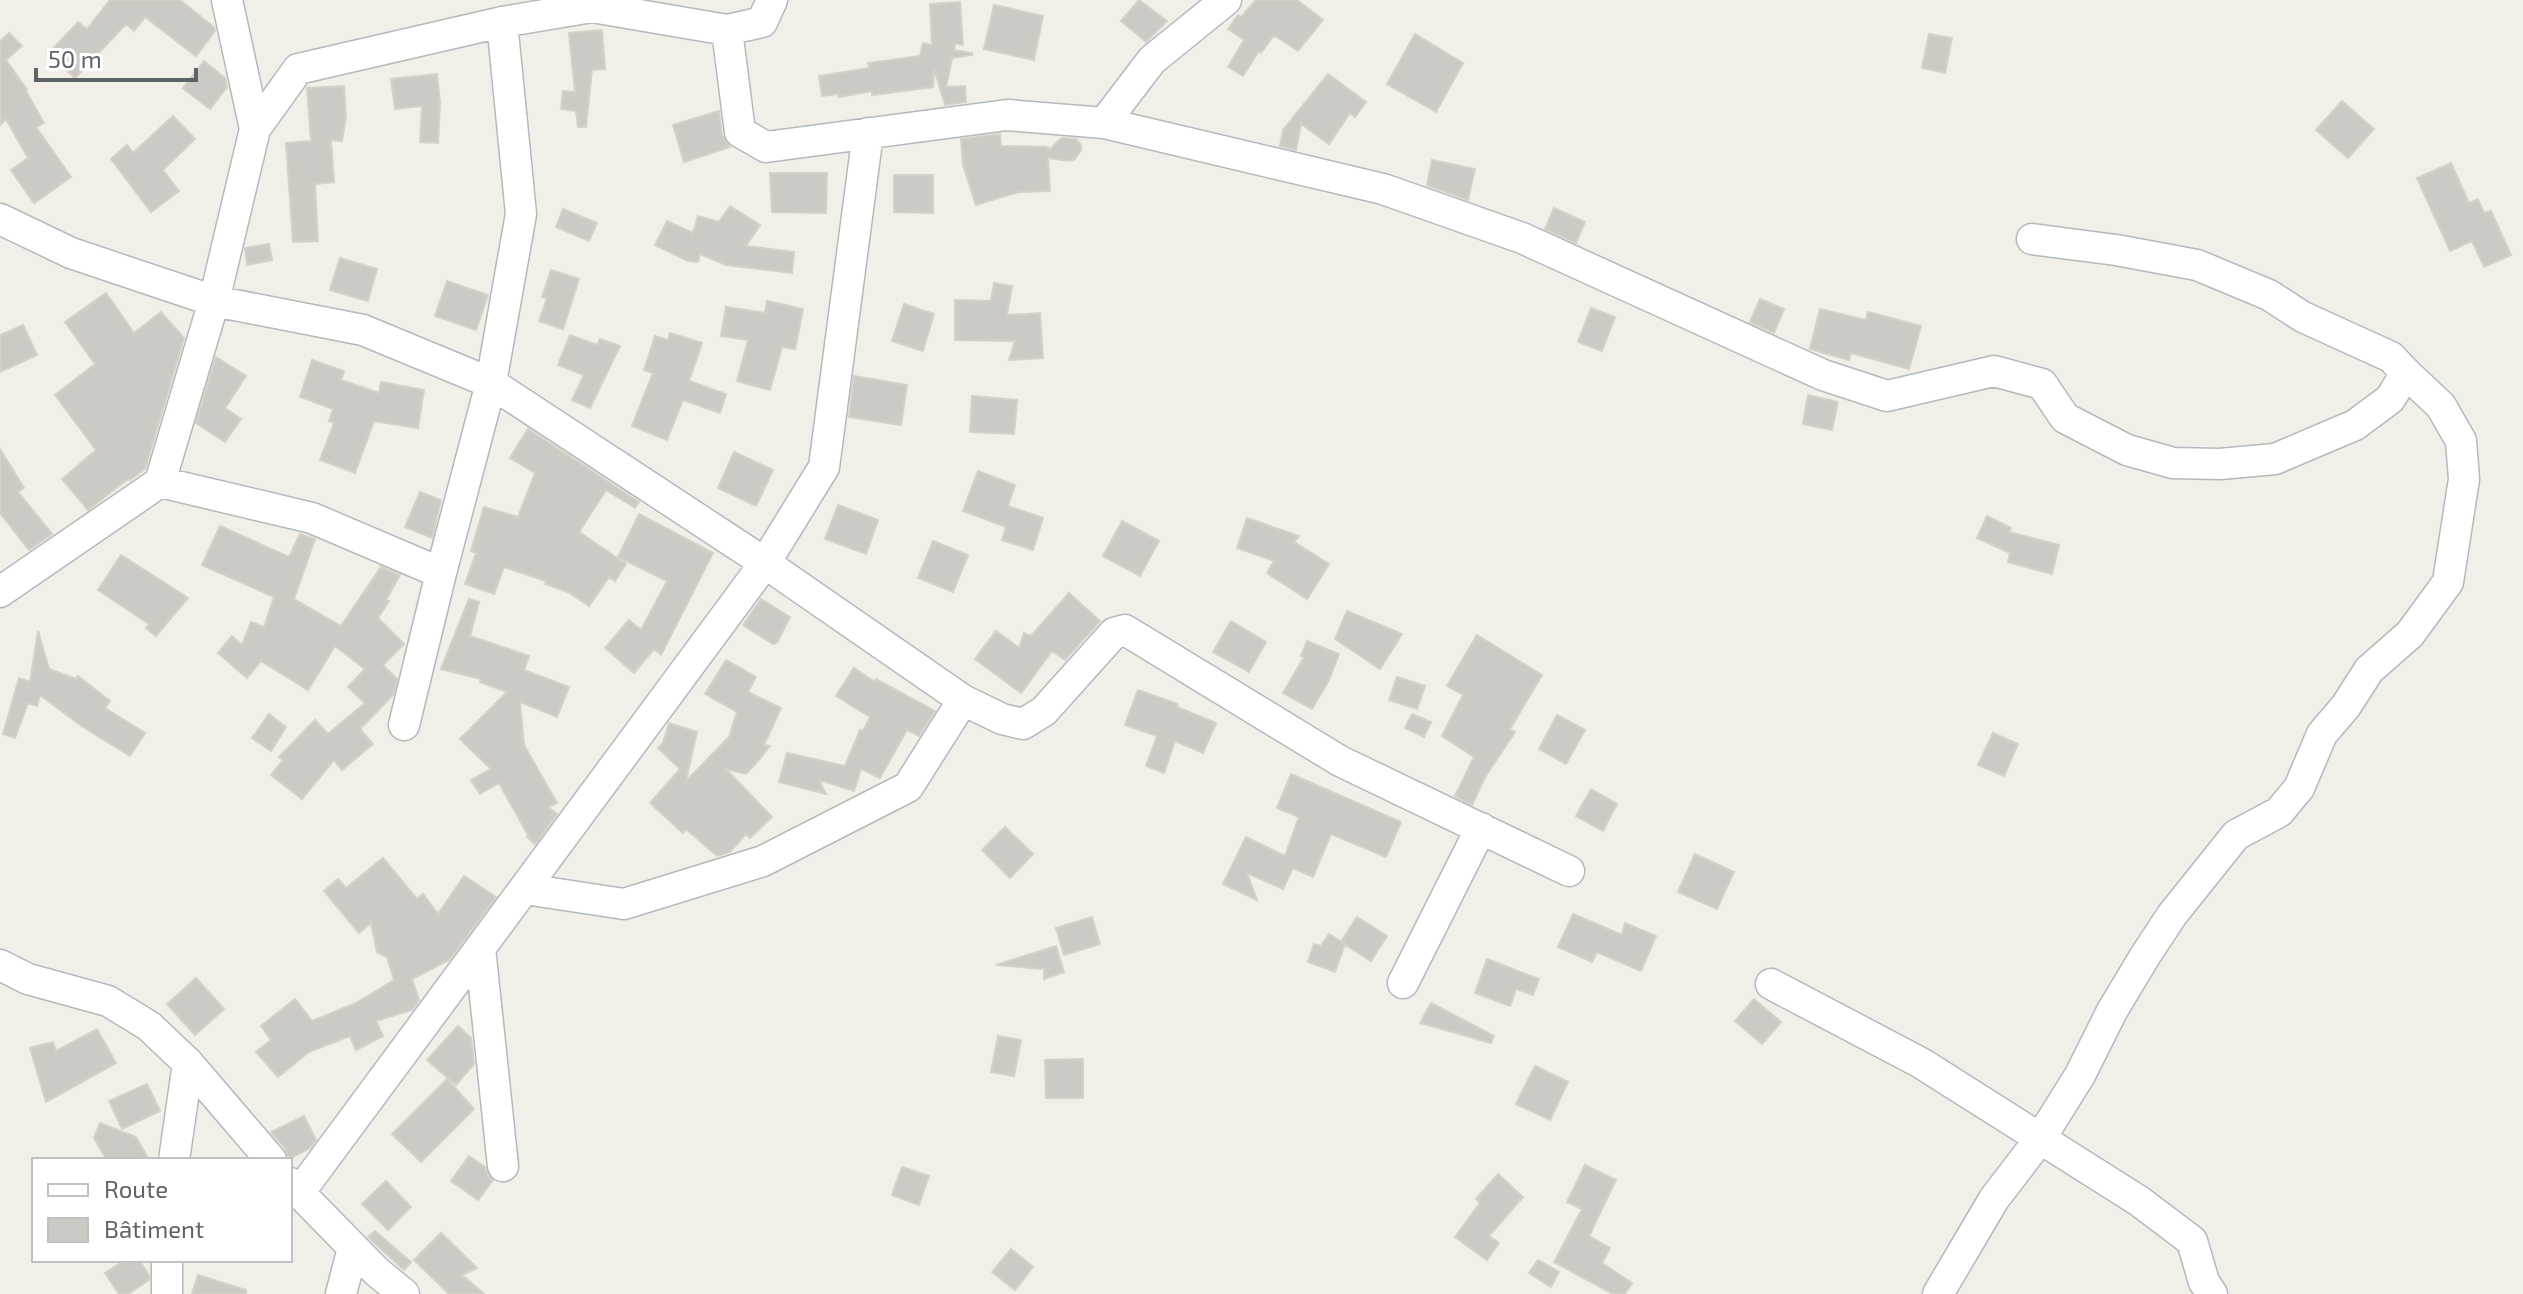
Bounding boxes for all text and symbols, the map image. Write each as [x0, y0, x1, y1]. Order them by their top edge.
scale bar [36, 32, 196, 82]
text: 50 m [48, 44, 102, 73]
legend [32, 1158, 292, 1262]
text: Route [104, 1174, 168, 1203]
text: Bâtiment [104, 1214, 204, 1243]

